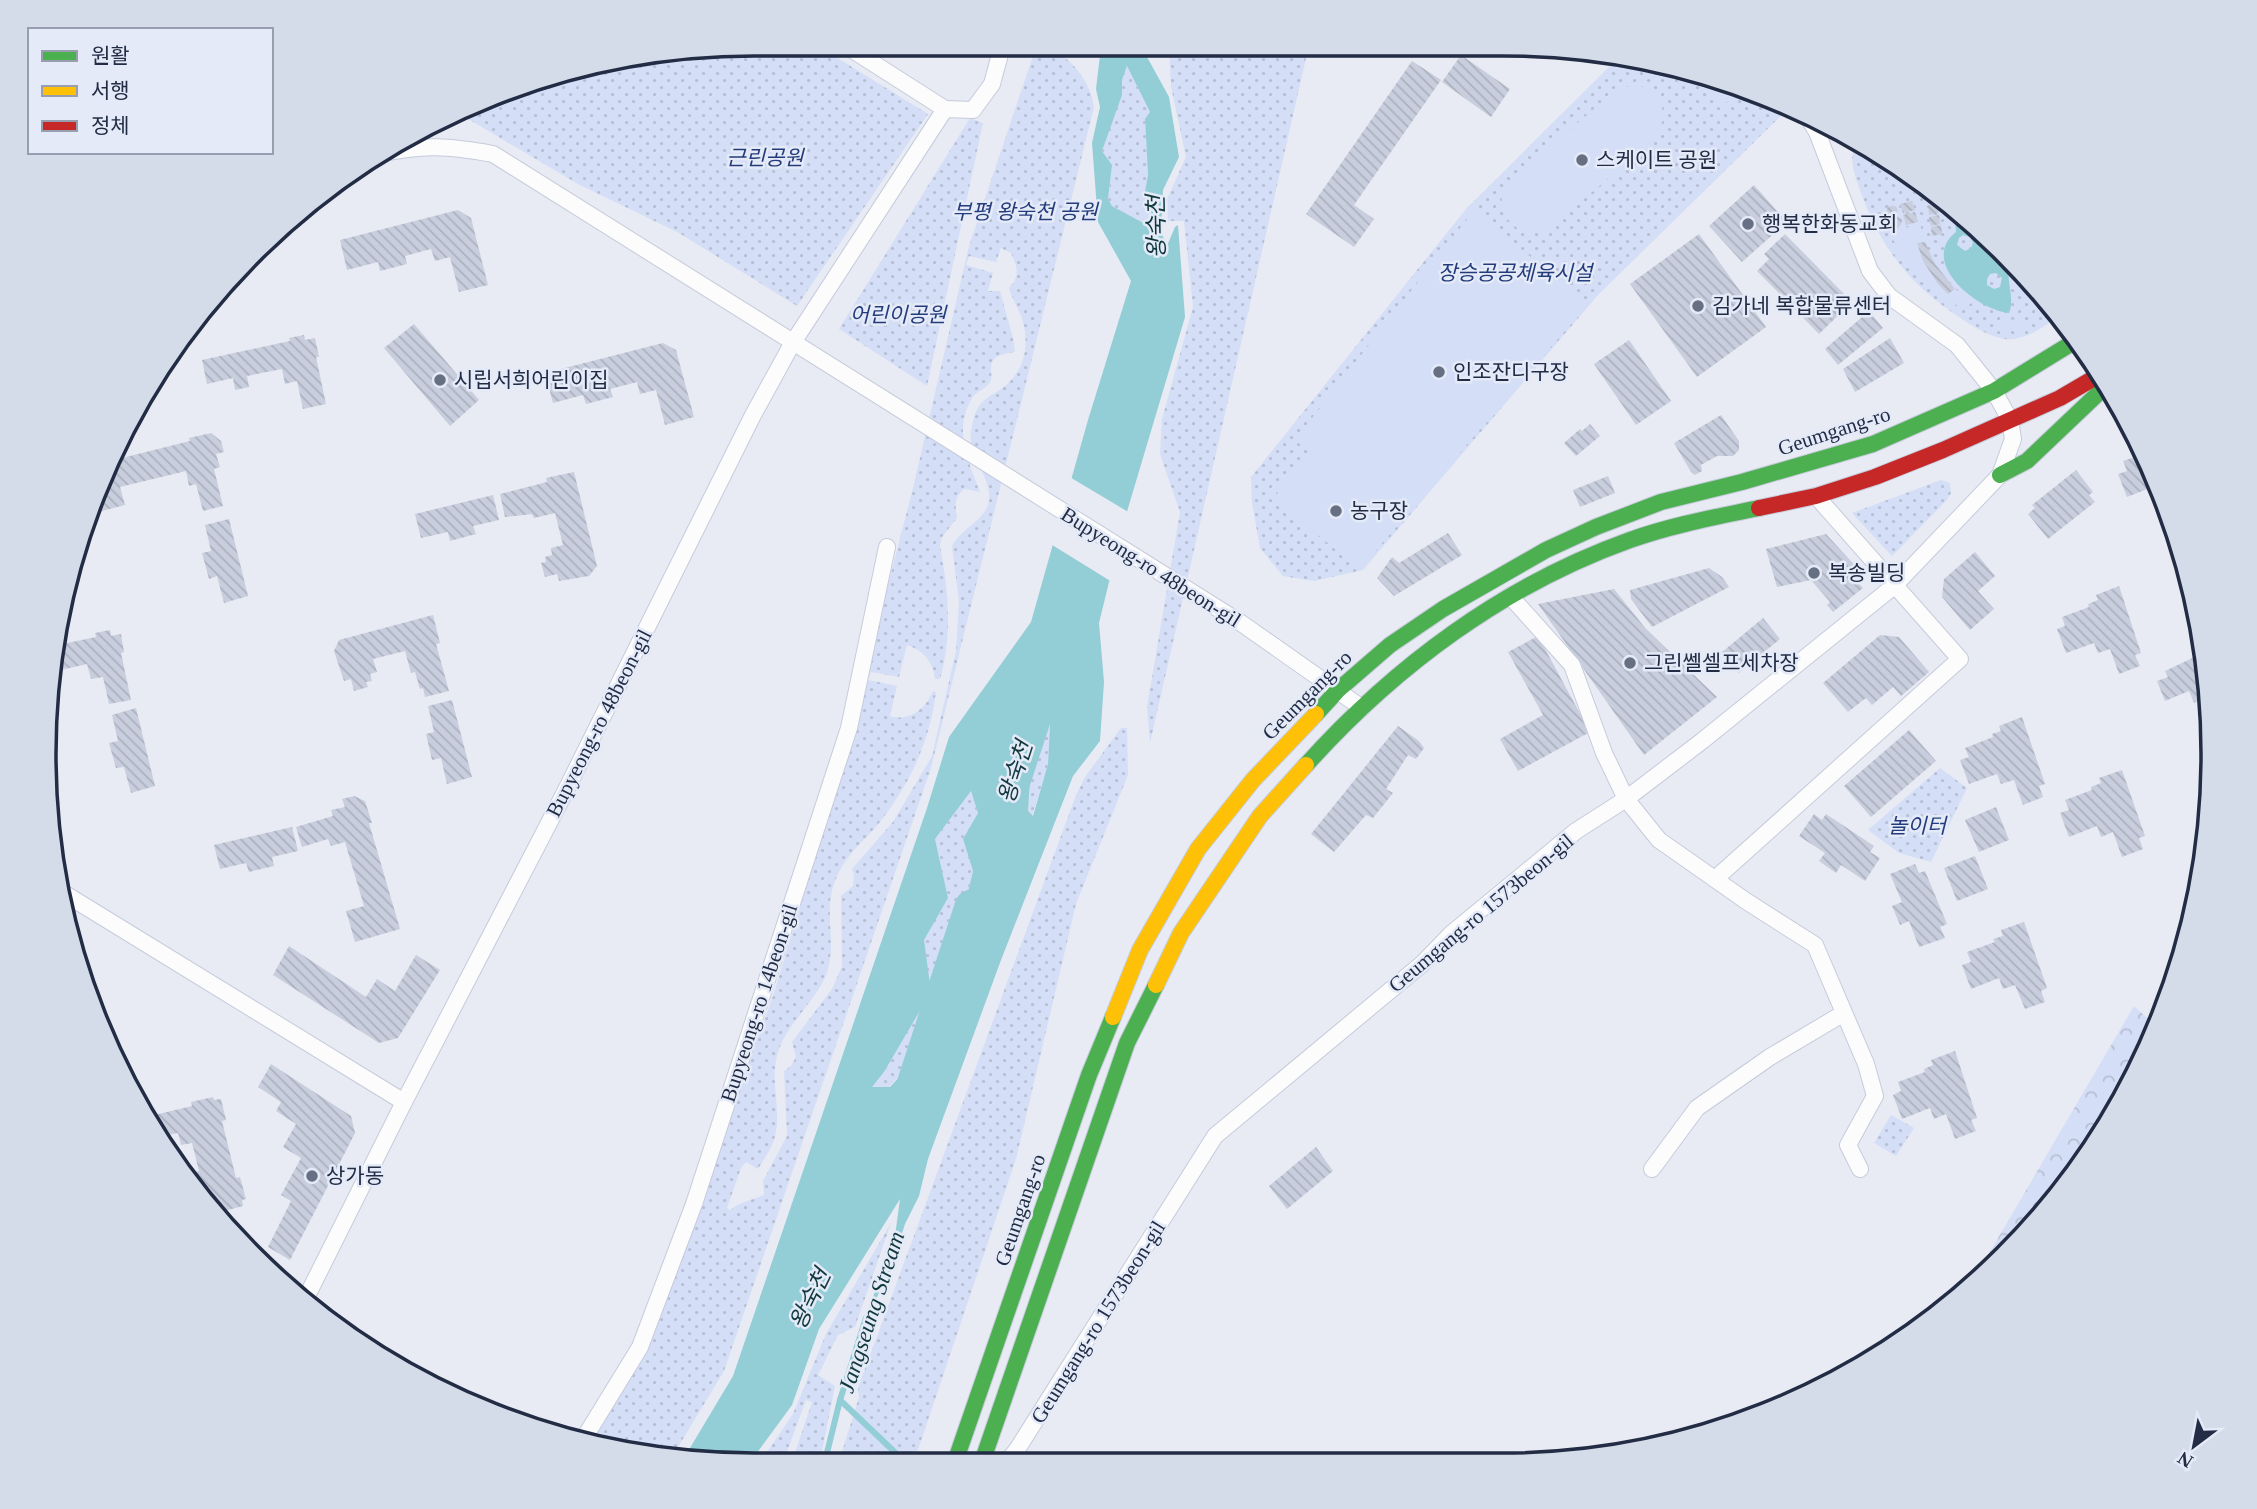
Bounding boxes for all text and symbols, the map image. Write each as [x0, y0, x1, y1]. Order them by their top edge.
legend [28, 28, 273, 154]
text: 원활 [91, 44, 130, 68]
text: 서행 [91, 79, 130, 103]
text: 정체 [91, 114, 130, 138]
park label: 근린공원 [726, 146, 805, 170]
place label: 스케이트 공원 [1596, 148, 1717, 172]
marker: 스케이트 공원 [1574, 152, 1590, 168]
water label: 왕숙천 [1143, 192, 1170, 259]
park label: 부평 왕숙천 공원 [952, 200, 1100, 224]
place label: 행복한화동교회 [1762, 212, 1897, 236]
marker: 행복한화동교회 [1740, 216, 1756, 232]
park label: 장승공공체육시설 [1438, 261, 1595, 285]
place label: 김가네 복합물류센터 [1712, 294, 1891, 318]
marker: 김가네 복합물류센터 [1690, 298, 1706, 314]
park label: 어린이공원 [850, 303, 948, 327]
place label: 인조잔디구장 [1453, 360, 1569, 384]
marker: 인조잔디구장 [1431, 364, 1447, 380]
place label: 시립서희어린이집 [454, 368, 609, 392]
marker: 시립서희어린이집 [432, 372, 448, 388]
street label: Geumgang-ro [1775, 402, 1893, 460]
place label: 농구장 [1350, 499, 1408, 523]
street label: Bupyeong-ro 48beon-gil [1057, 502, 1245, 632]
marker: 농구장 [1328, 503, 1344, 519]
place label: 복송빌딩 [1828, 561, 1905, 585]
marker: 복송빌딩 [1806, 565, 1822, 581]
street label: Bupyeong-ro 48beon-gil [541, 625, 657, 821]
street label: Geumgang-ro [1257, 645, 1357, 745]
place label: 그린쎌셀프세차장 [1644, 651, 1799, 675]
marker: 그린쎌셀프세차장 [1622, 655, 1638, 671]
water label: 왕숙천 [994, 735, 1038, 806]
park label: 놀이터 [1888, 814, 1949, 838]
street label: Geumgang-ro 1573beon-gil [1384, 829, 1578, 997]
street label: Bupyeong-ro 14beon-gil [716, 901, 802, 1105]
street label: Geumgang-ro [990, 1151, 1050, 1269]
place label: 상가동 [326, 1164, 384, 1188]
marker: 상가동 [304, 1168, 320, 1184]
street label: Geumgang-ro 1573beon-gil [1026, 1216, 1170, 1428]
water label: Jangseung Stream [834, 1228, 909, 1396]
water label: 왕숙천 [785, 1263, 837, 1333]
north arrow [2159, 1411, 2229, 1481]
text: N [2174, 1447, 2197, 1473]

